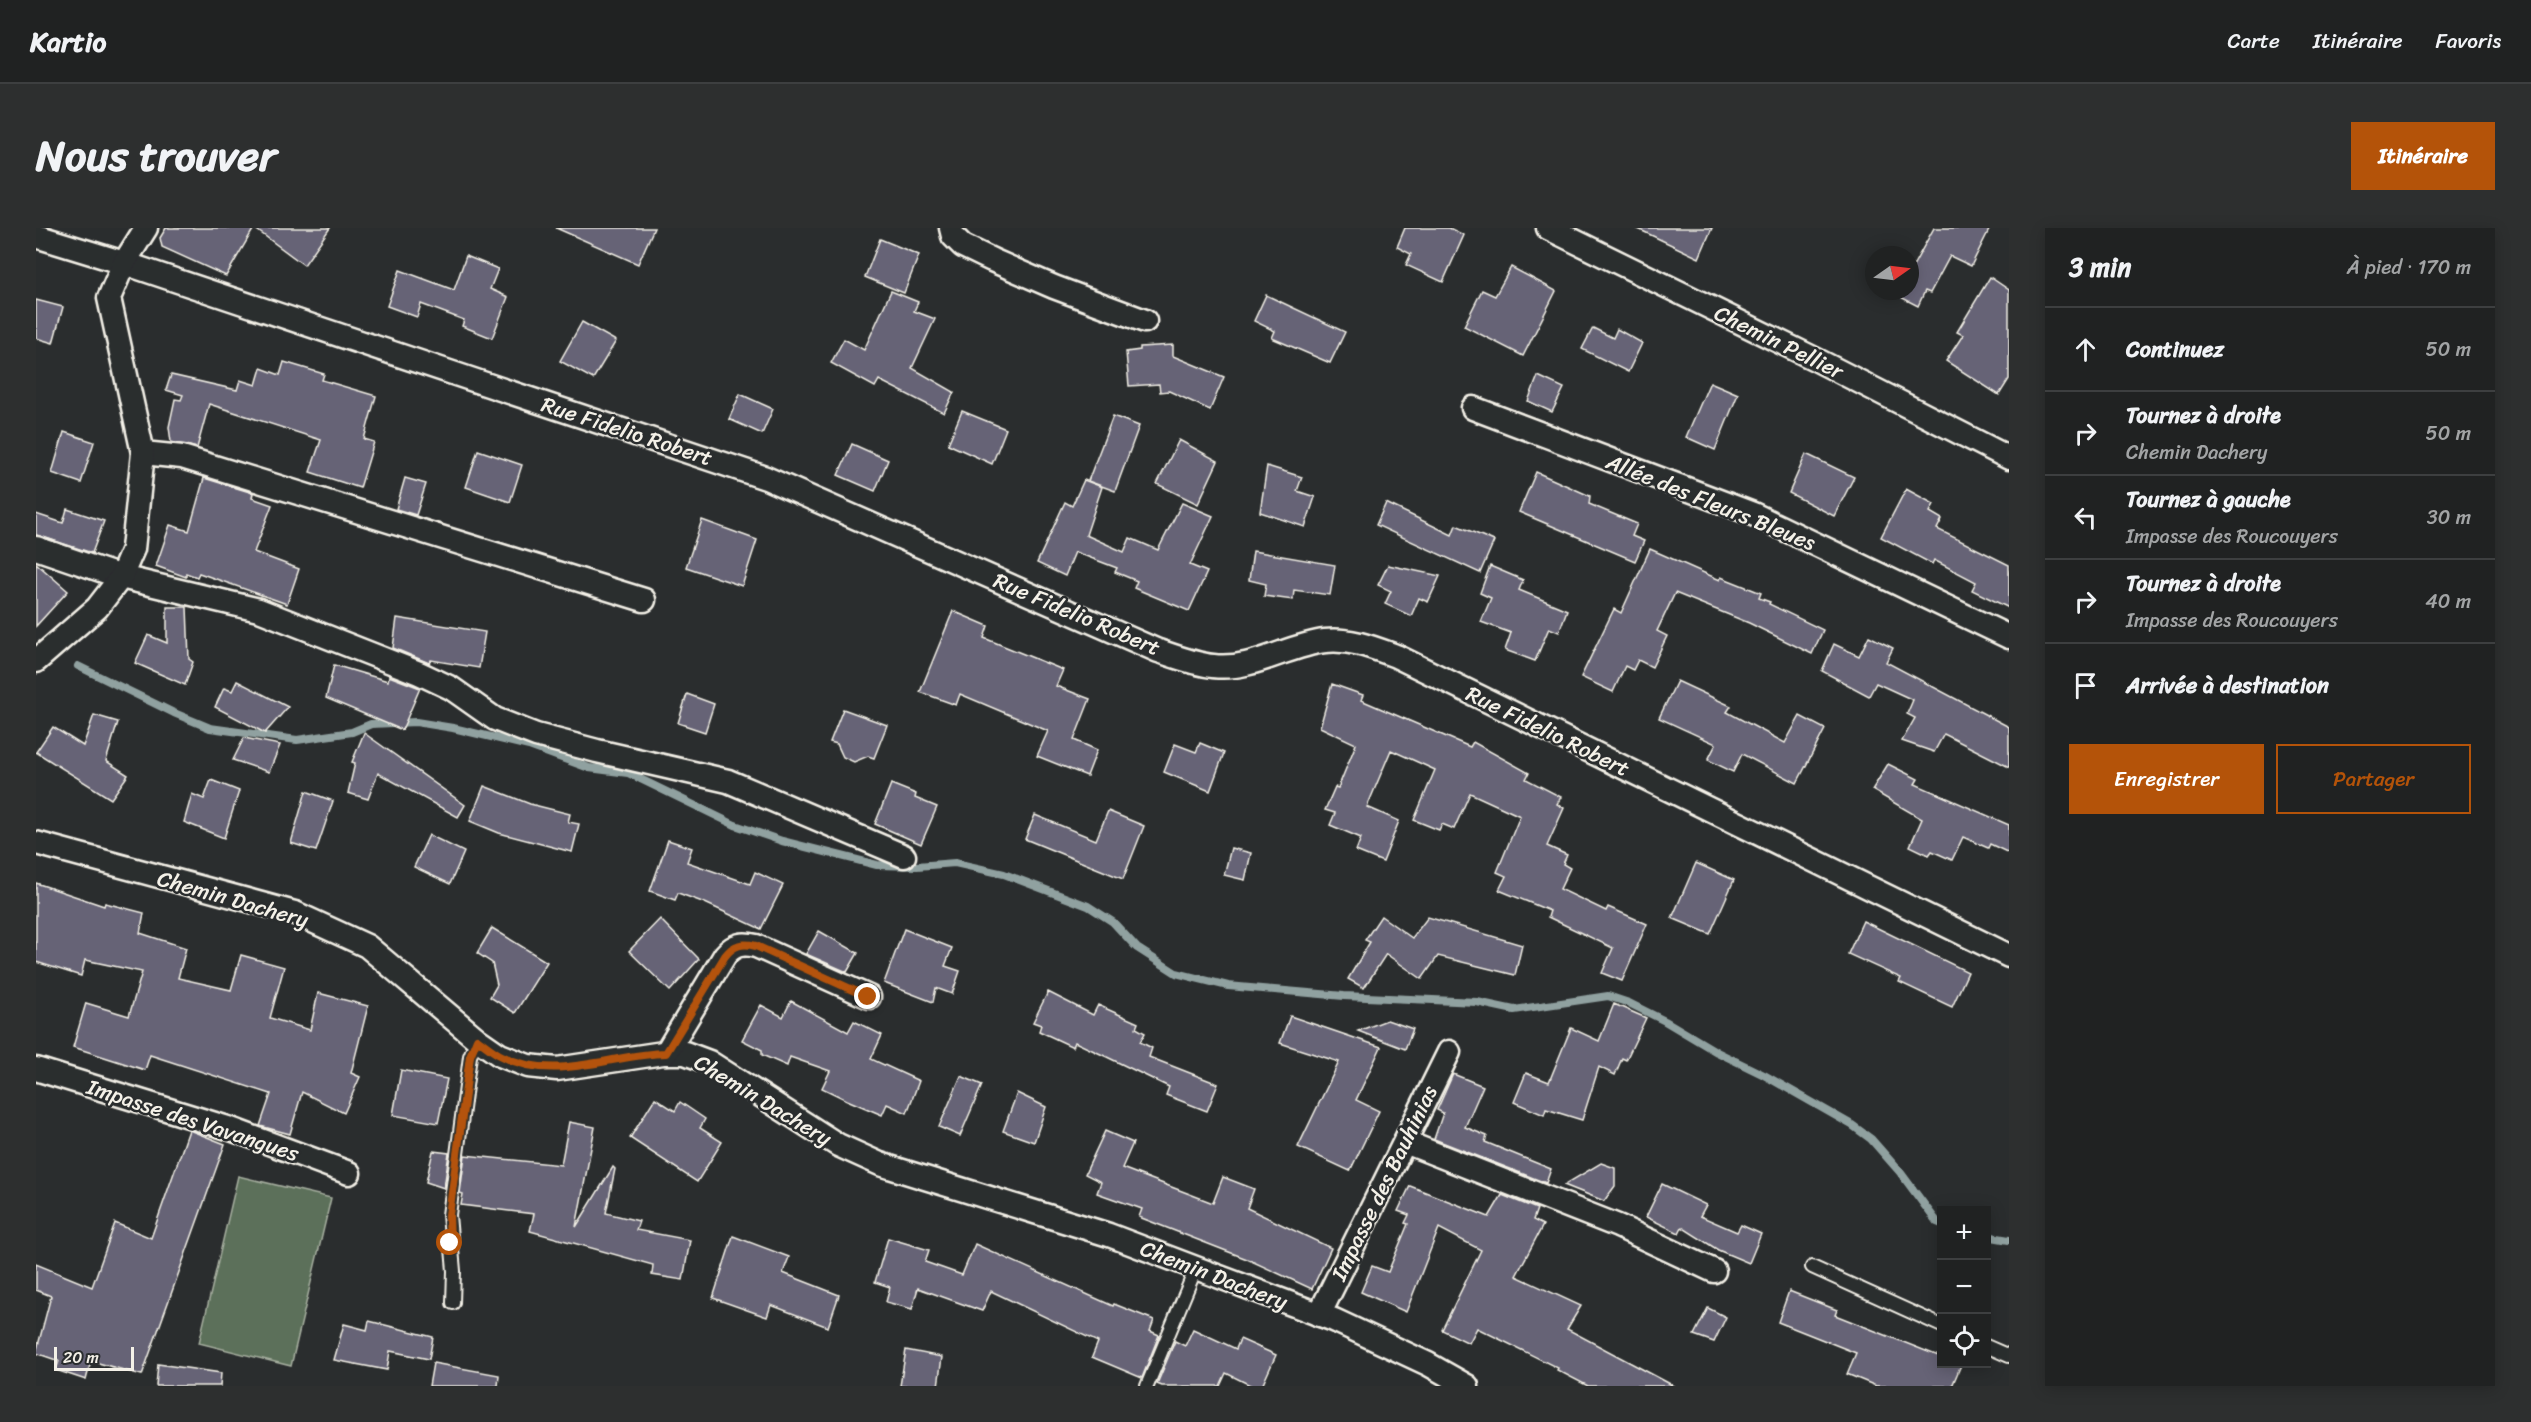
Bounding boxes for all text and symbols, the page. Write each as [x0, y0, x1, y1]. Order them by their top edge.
text: Kartio [30, 17, 106, 66]
text: Carte [2228, 22, 2280, 60]
text: Itinéraire [2313, 22, 2403, 60]
text: Favoris [2436, 22, 2501, 60]
text: Nous trouver [36, 119, 276, 193]
button: Itinéraire [2351, 122, 2495, 190]
text: 3 min [2069, 244, 2131, 290]
north arrow [1865, 246, 1919, 300]
text: À pied · 170 m [2347, 250, 2471, 285]
street label: Chemin Pellier [1707, 294, 1851, 391]
text: Continuez [2126, 330, 2224, 369]
text: 50 m [2426, 332, 2471, 367]
icon: ahead [2069, 333, 2102, 366]
street label: Rue Fidelio Robert [536, 385, 718, 477]
text: Tournez à droite [2126, 396, 2281, 435]
text: 50 m [2426, 416, 2471, 451]
icon: right [2069, 417, 2102, 450]
text: Chemin Dachery [2126, 435, 2268, 470]
street label: Allée des Fleurs Bleues [1599, 442, 1822, 562]
text: Tournez à gauche [2126, 480, 2291, 519]
text: 30 m [2427, 500, 2471, 535]
icon: left [2069, 501, 2102, 534]
text: Impasse des Roucouyers [2126, 519, 2338, 554]
street label: Rue Fidelio Robert [987, 561, 1167, 667]
text: Tournez à droite [2126, 564, 2281, 603]
text: 40 m [2425, 584, 2471, 619]
icon: right [2069, 585, 2102, 618]
text: Impasse des Roucouyers [2126, 603, 2338, 638]
text: Arrivée à destination [2126, 666, 2329, 705]
icon: arrive [2069, 669, 2102, 702]
street label: Rue Fidelio Robert [1459, 674, 1637, 788]
button: Enregistrer [2069, 744, 2264, 814]
button: Partager [2276, 744, 2471, 814]
street label: Chemin Dachery [153, 859, 314, 939]
route end [854, 983, 880, 1009]
street label: Chemin Dachery [686, 1043, 840, 1157]
street label: Impasse des Vavangues [81, 1067, 305, 1173]
street label: Impasse des Bauhinias [1319, 1078, 1448, 1288]
map controls [1937, 1206, 1991, 1368]
button: + [1937, 1206, 1991, 1260]
route start [436, 1229, 462, 1255]
street label: Chemin Dachery [1134, 1229, 1294, 1321]
button: − [1937, 1260, 1991, 1314]
button: locate [1937, 1314, 1991, 1368]
text: 20 m [63, 1343, 99, 1372]
scale bar [54, 1344, 134, 1372]

